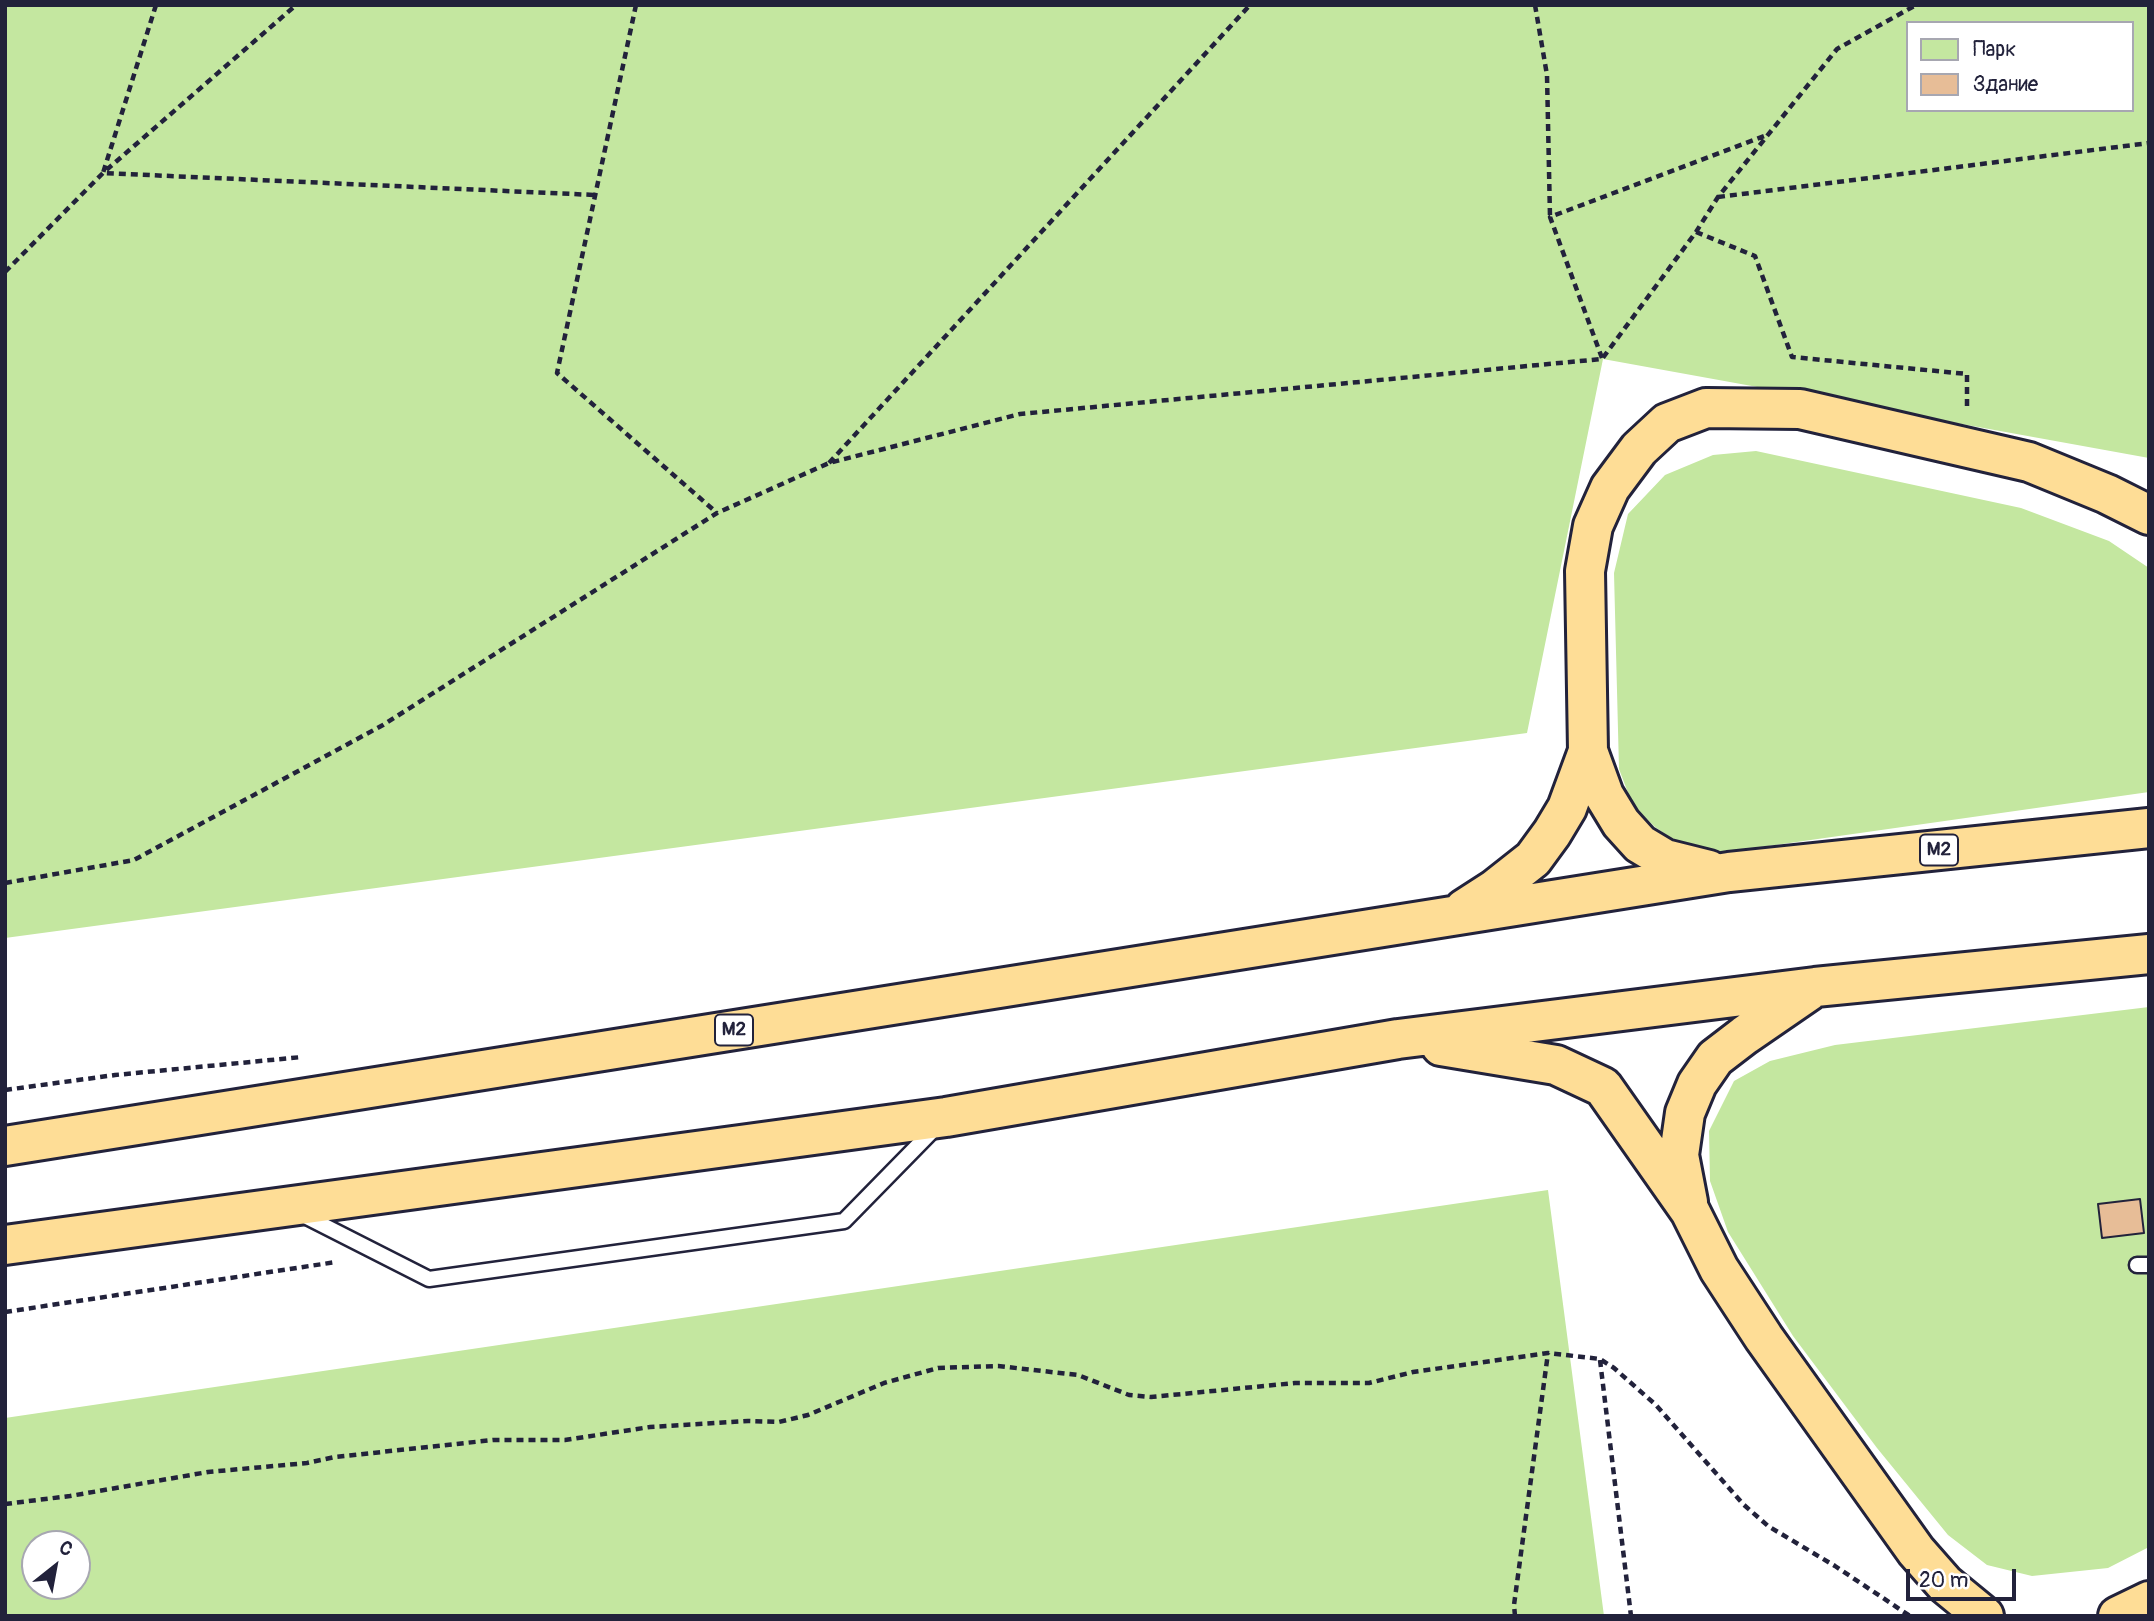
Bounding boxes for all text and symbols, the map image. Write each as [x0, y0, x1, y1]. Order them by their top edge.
legend [1906, 21, 2133, 112]
text: Парк [1973, 36, 2016, 63]
text: Здание [1973, 71, 2038, 98]
road number: М2 [1920, 834, 1958, 866]
road number: М2 [715, 1014, 753, 1046]
north arrow [21, 1530, 91, 1600]
text: С [55, 1535, 77, 1562]
scale bar [1909, 1554, 2019, 1598]
text: 20 m [1919, 1567, 1968, 1594]

